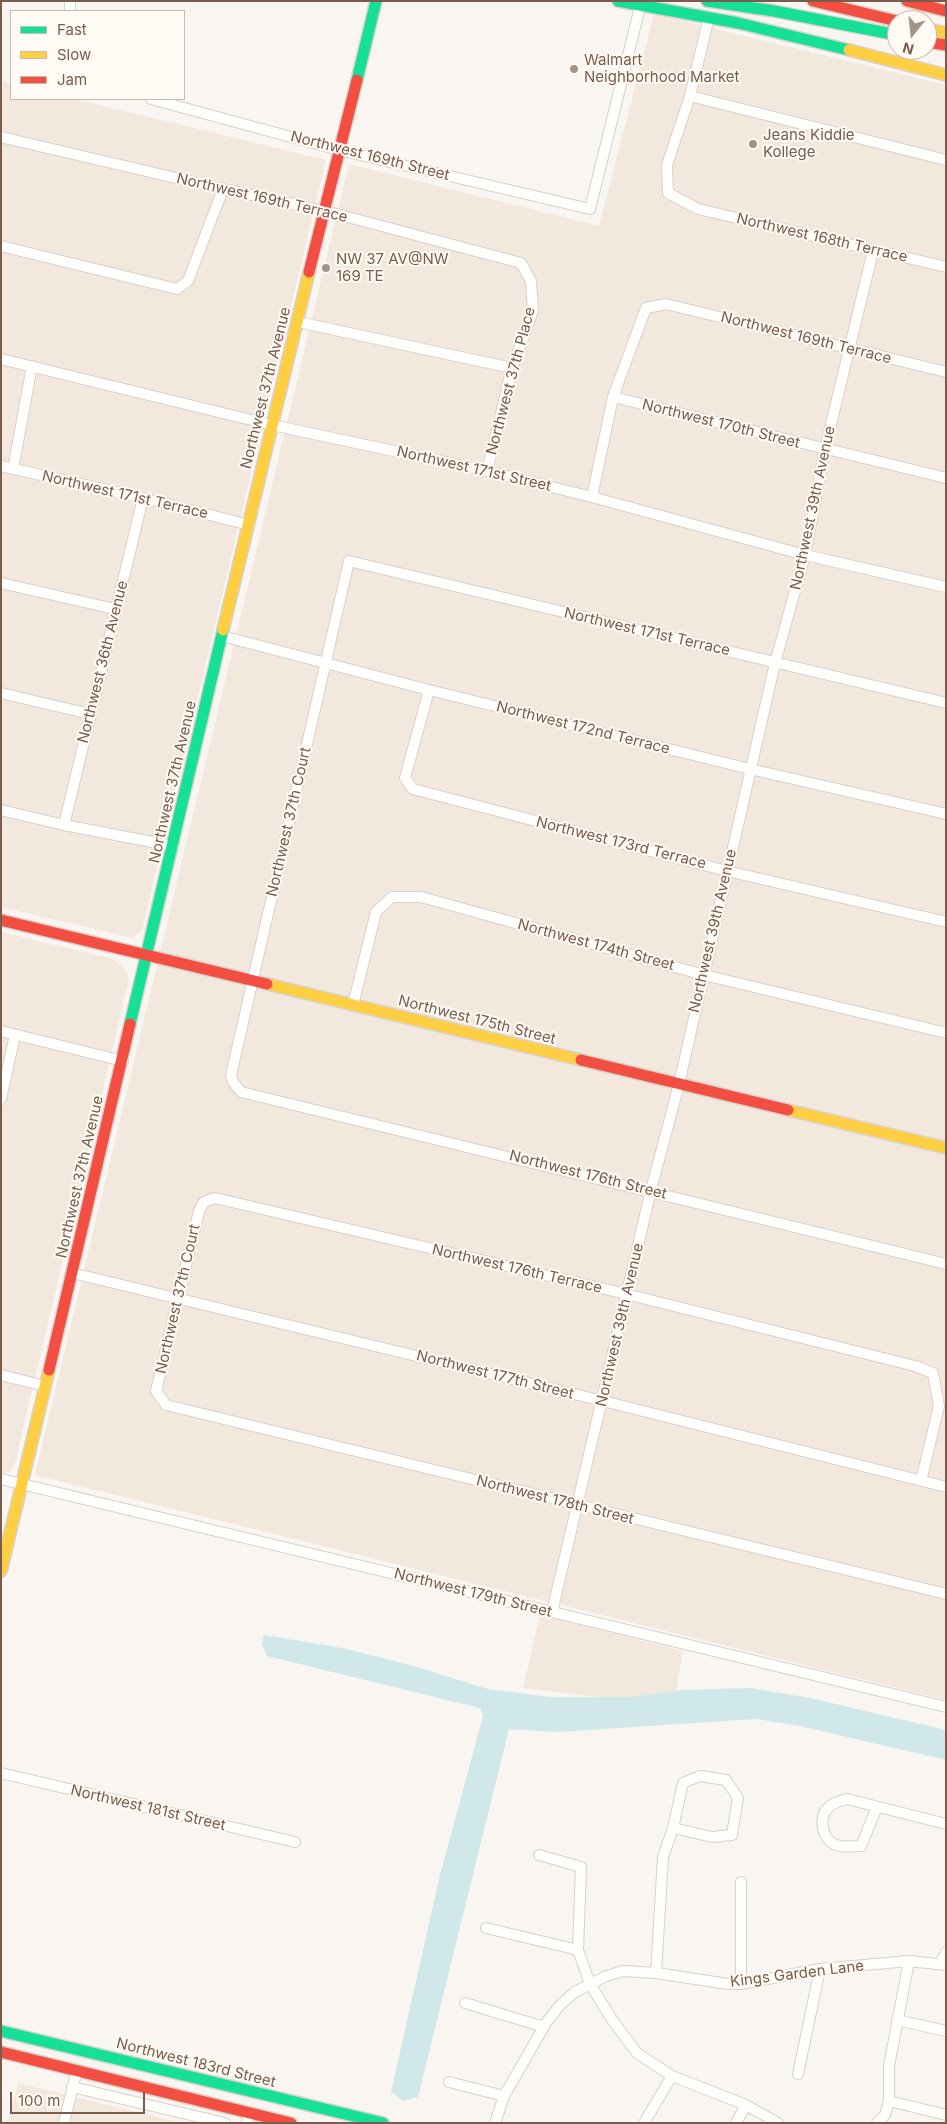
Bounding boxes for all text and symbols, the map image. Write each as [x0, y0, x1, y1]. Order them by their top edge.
legend [10, 10, 185, 100]
north arrow [887, 10, 937, 60]
text: Fast [57, 20, 87, 39]
text: N [901, 39, 915, 59]
text: Slow [57, 45, 91, 64]
place label: Walmart Neighborhood Market [584, 51, 739, 86]
marker: Walmart Neighborhood Market [568, 63, 580, 75]
text: Jam [57, 70, 87, 89]
place label: Jeans Kiddie Kollege [763, 126, 855, 161]
street label: Northwest 169th Street [289, 128, 451, 184]
marker: Jeans Kiddie Kollege [747, 138, 759, 150]
street label: Northwest 169th Terrace [175, 170, 349, 226]
street label: Northwest 168th Terrace [735, 210, 909, 266]
place label: NW 37 AV@NW 169 TE [336, 250, 449, 285]
marker: NW 37 AV@NW 169 TE [320, 262, 332, 274]
street label: Northwest 37th Avenue [237, 305, 295, 471]
street label: Northwest 37th Place [483, 305, 539, 457]
street label: Northwest 169th Terrace [719, 308, 893, 368]
street label: Northwest 170th Street [640, 396, 802, 452]
street label: Northwest 39th Avenue [787, 424, 839, 592]
street label: Northwest 171st Street [395, 442, 553, 496]
street label: Northwest 171st Terrace [40, 467, 210, 523]
street label: Northwest 36th Avenue [74, 579, 132, 745]
street label: Northwest 171st Terrace [562, 604, 732, 660]
street label: Northwest 172nd Terrace [494, 698, 672, 758]
street label: Northwest 37th Avenue [146, 699, 200, 865]
street label: Northwest 37th Court [263, 745, 315, 899]
street label: Northwest 173rd Terrace [534, 813, 708, 873]
street label: Northwest 39th Avenue [685, 848, 741, 1014]
street label: Northwest 174th Street [516, 915, 676, 975]
street label: Northwest 175th Street [396, 992, 558, 1048]
street label: Northwest 37th Avenue [53, 1094, 107, 1260]
street label: Northwest 176th Street [507, 1147, 669, 1203]
street label: Northwest 37th Court [152, 1222, 204, 1376]
street label: Northwest 176th Terrace [430, 1241, 604, 1297]
street label: Northwest 39th Avenue [592, 1242, 648, 1408]
street label: Northwest 177th Street [415, 1347, 575, 1403]
street label: Northwest 178th Street [474, 1472, 636, 1528]
street label: Northwest 179th Street [392, 1565, 554, 1621]
street label: Northwest 181st Street [69, 1781, 227, 1835]
street label: Kings Garden Lane [729, 1957, 865, 1991]
street label: Northwest 183rd Street [114, 2034, 278, 2092]
scale bar [12, 2082, 148, 2114]
text: 100 m [18, 2091, 60, 2110]

